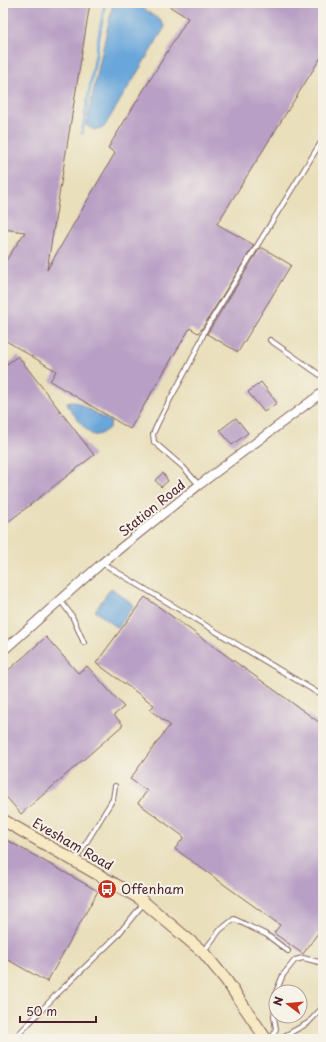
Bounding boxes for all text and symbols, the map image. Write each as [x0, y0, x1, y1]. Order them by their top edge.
street label: Station Road [114, 475, 189, 540]
street label: Evesham Road [29, 813, 117, 874]
bus stop icon: Offenham [96, 878, 118, 900]
place label: Offenham [121, 879, 184, 898]
north arrow [268, 984, 308, 1024]
text: N [269, 994, 287, 1008]
scale bar [20, 998, 96, 1024]
text: 50 m [26, 1002, 57, 1020]

